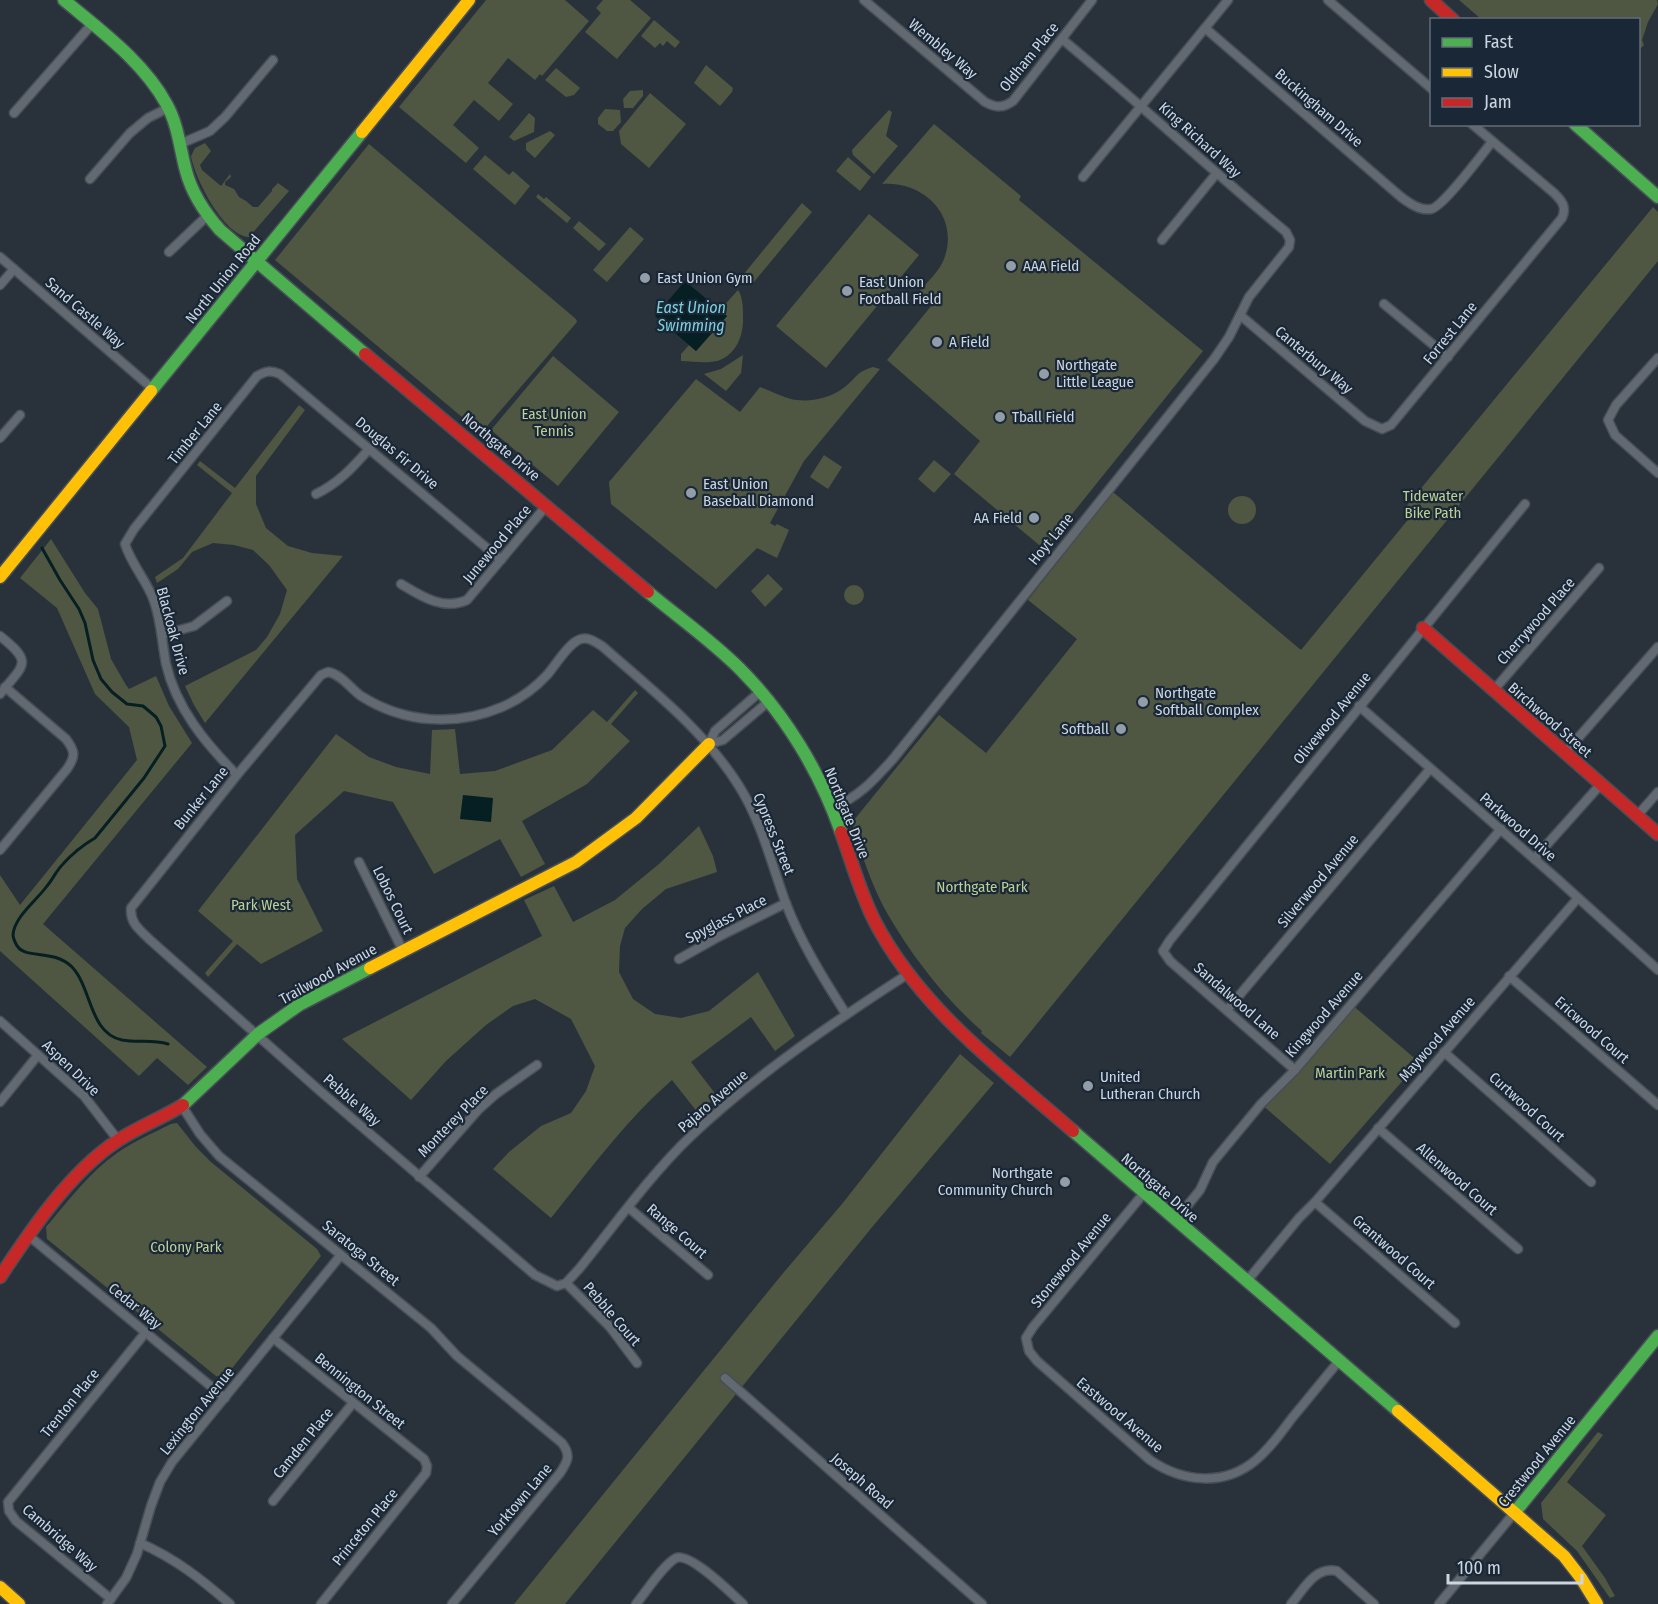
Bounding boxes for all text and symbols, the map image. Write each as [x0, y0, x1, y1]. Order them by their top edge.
street label: Wembley Way [905, 15, 981, 83]
legend [1430, 18, 1640, 126]
street label: Oldham Place [996, 19, 1062, 95]
text: Fast [1484, 31, 1513, 53]
text: Slow [1484, 61, 1519, 83]
street label: Buckingham Drive [1271, 65, 1367, 151]
text: Jam [1484, 91, 1512, 113]
street label: King Richard Way [1155, 98, 1245, 182]
street label: North Union Road [182, 231, 264, 327]
place label: AAA Field [1023, 257, 1079, 275]
marker: AAA Field [1004, 259, 1018, 273]
place label: East Union Gym [657, 269, 753, 287]
marker: East Union Gym [638, 271, 652, 285]
place label: East Union Football Field [859, 273, 941, 308]
street label: Sand Castle Way [42, 274, 129, 353]
marker: East Union Football Field [840, 284, 854, 298]
water label: East Union Swimming [656, 298, 726, 335]
street label: Forrest Lane [1419, 298, 1481, 368]
street label: Canterbury Way [1271, 322, 1357, 398]
place label: A Field [949, 333, 990, 351]
marker: A Field [930, 335, 944, 349]
place label: Northgate Little League [1056, 356, 1134, 391]
marker: Northgate Little League [1037, 367, 1051, 381]
street label: Timber Lane [164, 398, 226, 468]
park label: East Union Tennis [521, 405, 587, 440]
place label: Tball Field [1012, 408, 1075, 426]
street label: Northgate Drive [458, 409, 544, 485]
marker: Tball Field [993, 410, 1007, 424]
street label: Douglas Fir Drive [352, 413, 442, 493]
place label: East Union Baseball Diamond [703, 475, 814, 510]
marker: East Union Baseball Diamond [684, 486, 698, 500]
park label: Tidewater Bike Path [1403, 487, 1464, 522]
street label: Junewood Place [459, 501, 535, 587]
place label: AA Field [973, 509, 1022, 527]
street label: Hoyt Lane [1025, 510, 1077, 568]
marker: AA Field [1027, 511, 1041, 525]
street label: Cherrywood Place [1493, 574, 1579, 668]
street label: Blackoak Drive [153, 585, 193, 677]
street label: Olivewood Avenue [1289, 668, 1375, 768]
street label: Birchwood Street [1504, 679, 1596, 761]
place label: Northgate Softball Complex [1155, 684, 1259, 719]
marker: Northgate Softball Complex [1136, 695, 1150, 709]
place label: Softball [1061, 720, 1109, 738]
marker: Softball [1114, 722, 1128, 736]
street label: Bunker Lane [170, 763, 232, 833]
street label: Northgate Drive [821, 765, 873, 861]
street label: Parkwood Drive [1476, 789, 1560, 865]
street label: Cypress Street [749, 790, 799, 878]
street label: Silverwood Avenue [1274, 831, 1362, 931]
street label: Lobos Court [369, 863, 417, 937]
park label: Northgate Park [936, 878, 1028, 896]
street label: Spyglass Place [682, 891, 770, 947]
park label: Park West [231, 896, 291, 914]
street label: Trailwood Avenue [276, 940, 380, 1008]
street label: Sandalwood Lane [1190, 959, 1284, 1043]
street label: Kingwood Avenue [1281, 967, 1367, 1061]
street label: Maywood Avenue [1395, 993, 1479, 1085]
street label: Ericwood Court [1551, 993, 1633, 1067]
street label: Aspen Drive [39, 1036, 103, 1100]
park label: Martin Park [1315, 1064, 1385, 1082]
street label: Pajaro Avenue [674, 1066, 752, 1136]
place label: United Lutheran Church [1100, 1068, 1200, 1103]
street label: Curtwood Court [1485, 1068, 1569, 1146]
street label: Pebble Way [320, 1070, 385, 1130]
marker: United Lutheran Church [1081, 1079, 1095, 1093]
street label: Monterey Place [414, 1081, 492, 1161]
street label: Allenwood Court [1413, 1139, 1501, 1219]
street label: Northgate Drive [1118, 1150, 1202, 1226]
place label: Northgate Community Church [938, 1164, 1053, 1199]
marker: Northgate Community Church [1058, 1175, 1072, 1189]
street label: Range Court [643, 1200, 711, 1262]
street label: Stonewood Avenue [1027, 1209, 1115, 1311]
street label: Grantwood Court [1349, 1211, 1439, 1293]
street label: Saratoga Street [319, 1216, 403, 1290]
park label: Colony Park [150, 1238, 222, 1256]
street label: Pebble Court [579, 1278, 645, 1350]
street label: Cedar Way [105, 1279, 166, 1333]
street label: Bennington Street [311, 1349, 409, 1433]
street label: Lexington Avenue [156, 1363, 238, 1459]
street label: Trenton Place [37, 1365, 103, 1441]
street label: Eastwood Avenue [1073, 1374, 1167, 1456]
street label: Camden Place [269, 1404, 337, 1482]
street label: Crestwood Avenue [1494, 1411, 1580, 1511]
street label: Joseph Road [827, 1449, 897, 1513]
street label: Yorktown Lane [484, 1460, 556, 1540]
street label: Princeton Place [328, 1485, 402, 1569]
street label: Cambridge Way [19, 1500, 102, 1576]
scale bar [1448, 1547, 1582, 1585]
text: 100 m [1457, 1557, 1501, 1579]

